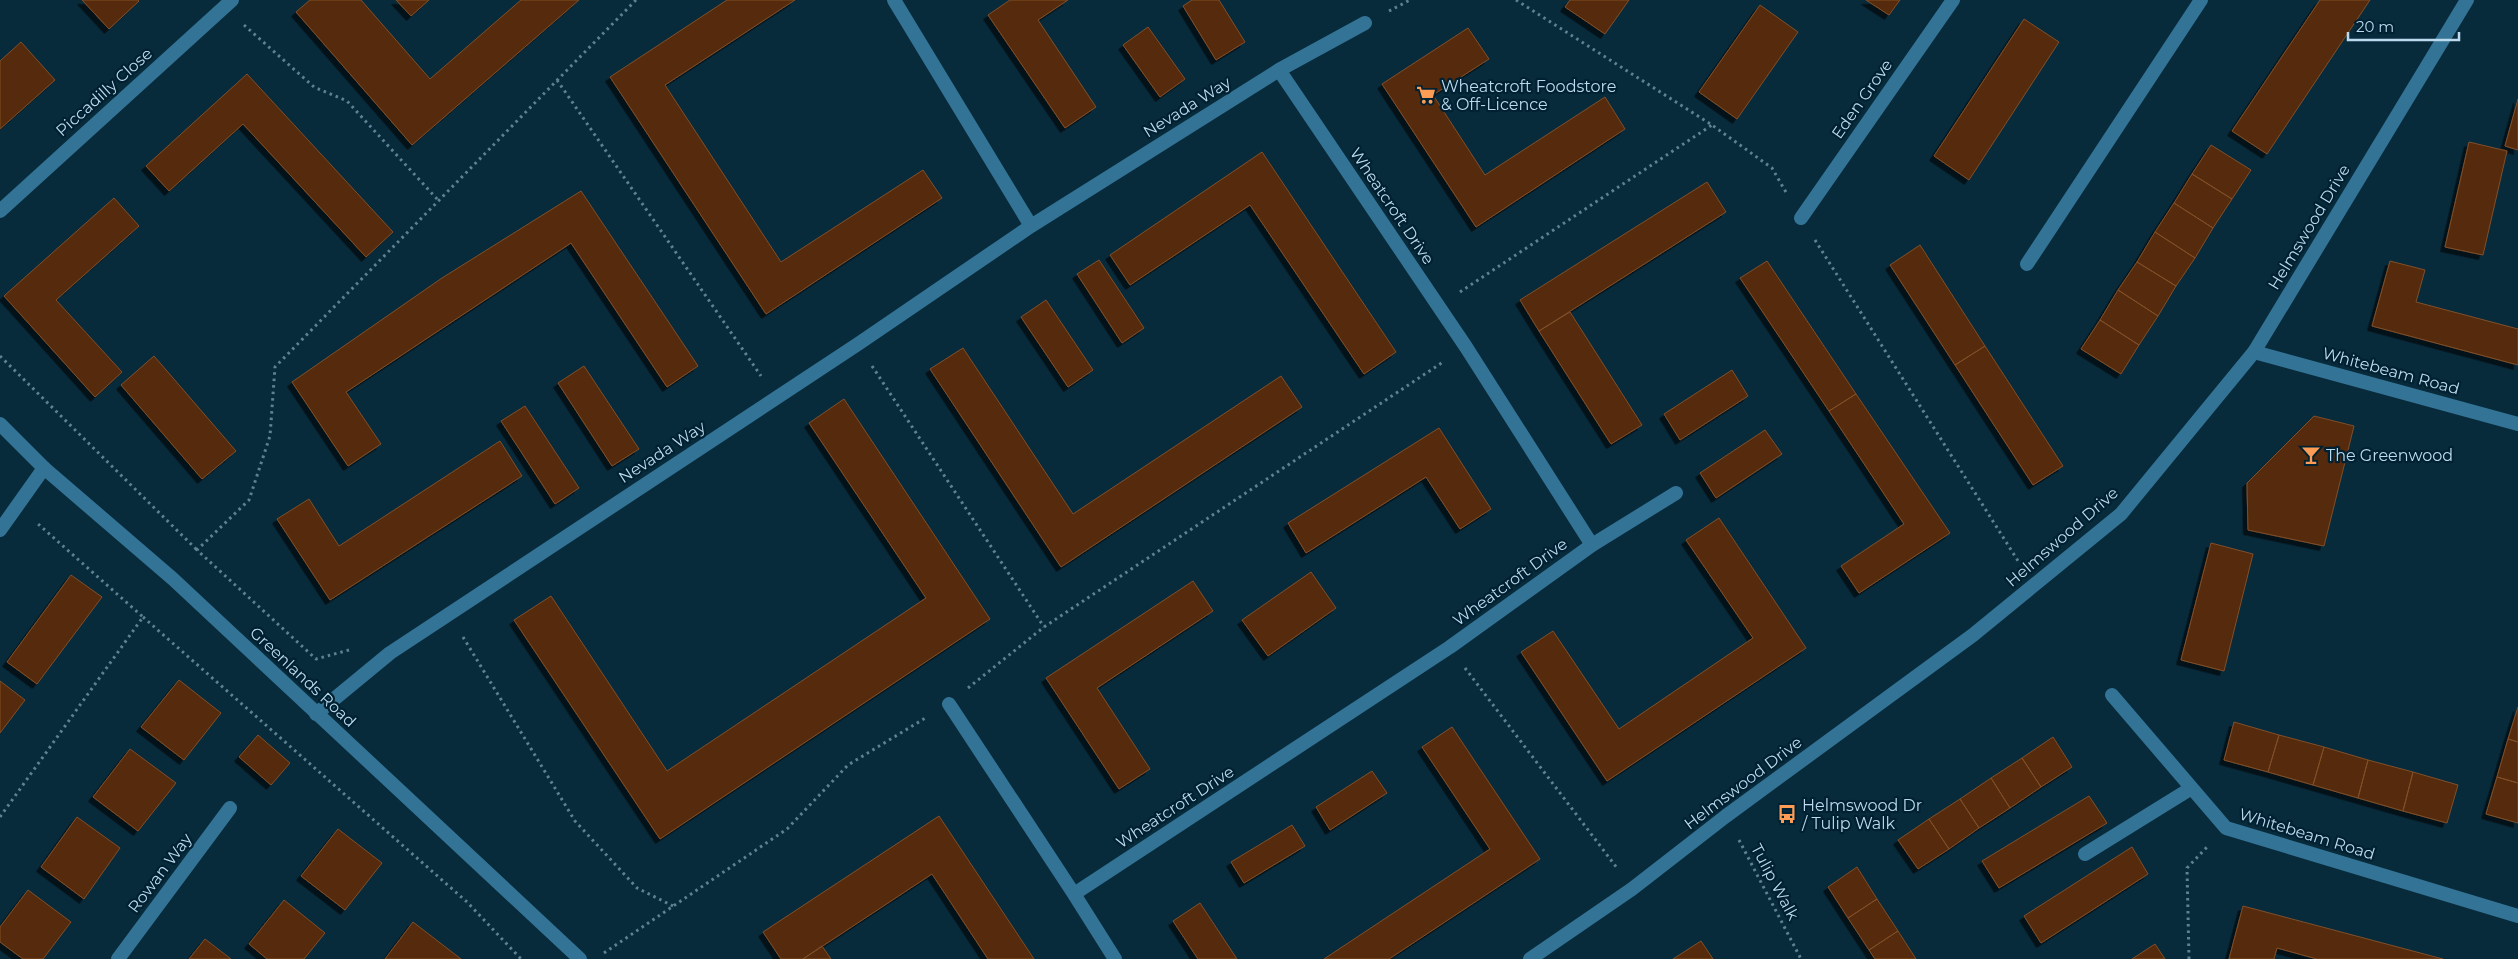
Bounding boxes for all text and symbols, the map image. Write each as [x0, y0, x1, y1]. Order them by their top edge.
scale bar [2348, 10, 2459, 42]
text: 20 m [2356, 17, 2394, 36]
street label: Piccadilly Close [52, 44, 156, 140]
street label: Eden Grove [1828, 56, 1896, 142]
street label: Nevada Way [1140, 72, 1234, 141]
place label: Wheatcroft Foodstore & Off-Licence [1441, 77, 1616, 114]
supermarket icon: Wheatcroft Foodstore & Off-Licence [1415, 84, 1437, 106]
street label: Wheatcroft Drive [1346, 144, 1438, 268]
street label: Helmswood Drive [2264, 161, 2354, 293]
street label: Whitebeam Road [2320, 344, 2462, 398]
street label: Nevada Way [615, 417, 709, 487]
bar icon: The Greenwood [2300, 444, 2322, 466]
place label: The Greenwood [2326, 446, 2453, 465]
street label: Helmswood Drive [2002, 483, 2122, 591]
street label: Wheatcroft Drive [1449, 534, 1571, 630]
street label: Greenlands Road [246, 623, 360, 731]
street label: Helmswood Drive [1680, 733, 1806, 833]
street label: Wheatcroft Drive [1113, 762, 1237, 852]
place label: Helmswood Dr / Tulip Walk [1801, 796, 1922, 833]
bus stop icon: Helmswood Dr / Tulip Walk [1776, 803, 1798, 825]
street label: Whitebeam Road [2237, 804, 2377, 864]
street label: Rowan Way [124, 829, 196, 916]
street label: Tulip Walk [1747, 841, 1803, 924]

